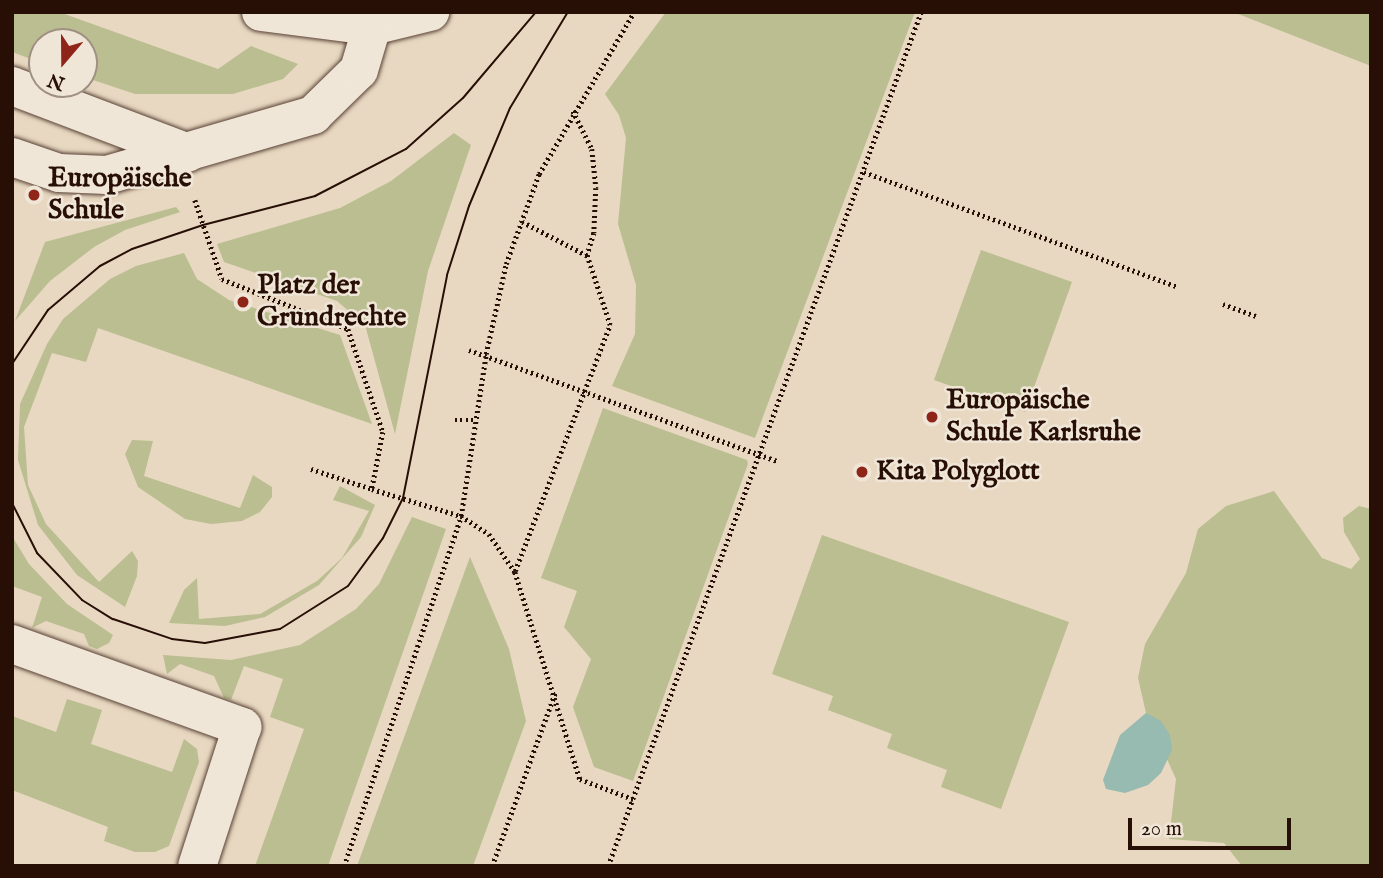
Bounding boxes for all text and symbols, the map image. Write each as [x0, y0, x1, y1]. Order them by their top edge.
north arrow [28, 28, 98, 98]
text: N [45, 67, 68, 95]
place label: Europäische Schule [48, 162, 192, 228]
marker: Europäische Schule [26, 187, 42, 203]
place label: Platz der Grundrechte [257, 269, 406, 335]
marker: Platz der Grundrechte [235, 294, 251, 310]
place label: Europäische Schule Karlsruhe [946, 384, 1141, 450]
marker: Europäische Schule Karlsruhe [924, 409, 940, 425]
place label: Kita Polyglott [876, 455, 1040, 489]
marker: Kita Polyglott [854, 464, 870, 480]
scale bar [1131, 804, 1294, 848]
text: 20 m [1141, 816, 1182, 843]

